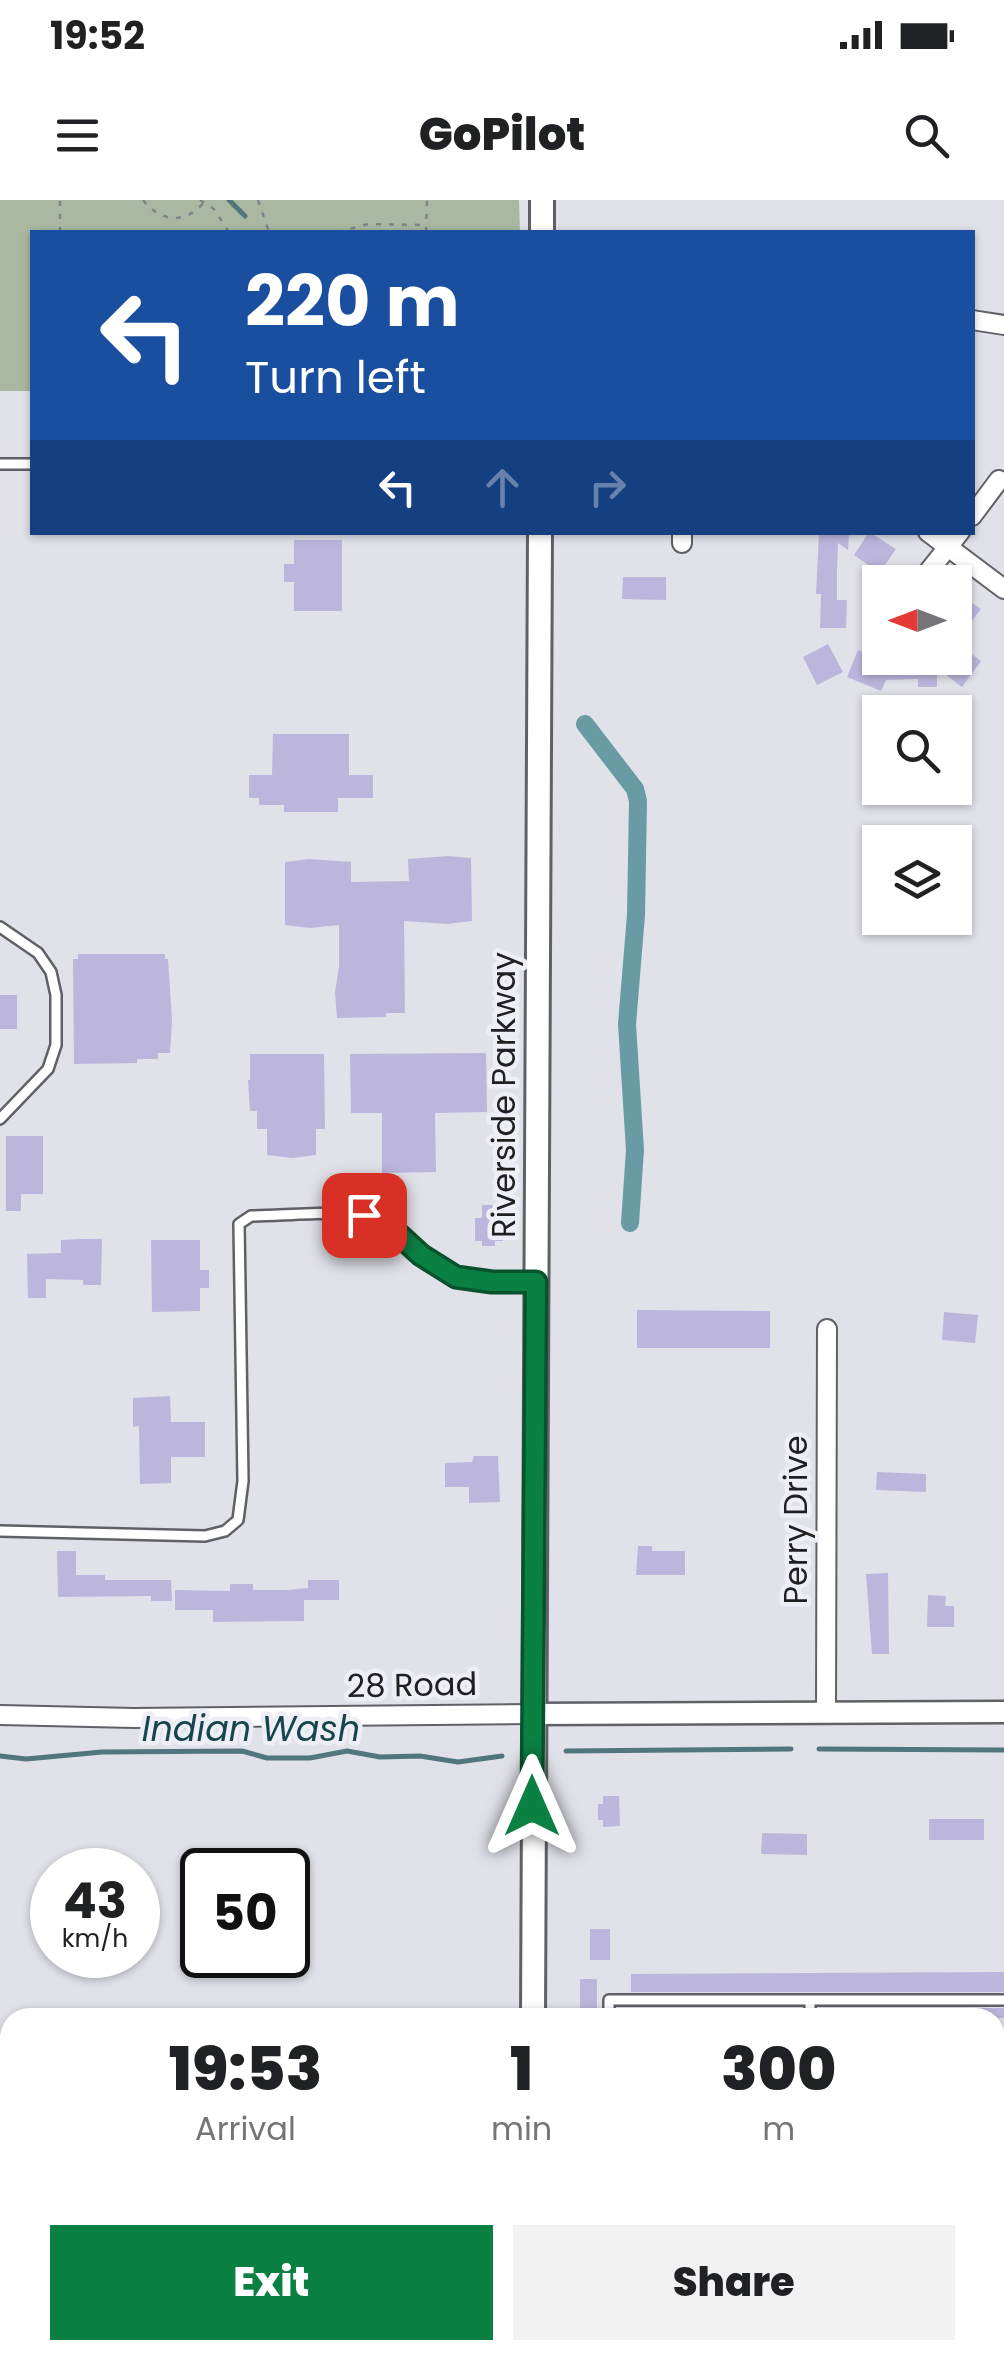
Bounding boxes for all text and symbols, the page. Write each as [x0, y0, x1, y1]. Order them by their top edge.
text: 19:52 [50, 9, 145, 62]
text: GoPilot [419, 103, 585, 166]
icon: menu [50, 108, 105, 163]
icon: search [899, 108, 954, 163]
text: 220 m [245, 252, 460, 351]
icon: left [80, 270, 210, 400]
text: Turn left [245, 346, 426, 409]
icon: left [370, 460, 425, 515]
icon: ahead [475, 460, 530, 515]
icon: right [580, 460, 635, 515]
north arrow [862, 565, 972, 675]
map controls [862, 565, 972, 935]
button: search [862, 695, 972, 805]
button: layers [862, 825, 972, 935]
street label: Riverside Parkway [481, 952, 526, 1238]
pin [322, 1173, 407, 1258]
icon: arrive [337, 1188, 392, 1243]
street label: Perry Drive [773, 1435, 818, 1605]
street label: 28 Road [346, 1661, 478, 1708]
water label: Indian Wash [142, 1704, 360, 1753]
position arrow [480, 1754, 584, 1858]
speed limit sign: 50 [180, 1848, 310, 1978]
text: 43 [63, 1865, 127, 1936]
text: km/h [62, 1921, 128, 1956]
text: 19:53 [169, 2027, 322, 2111]
text: 1 [510, 2027, 533, 2111]
text: 300 [721, 2027, 836, 2111]
text: Arrival [195, 2106, 296, 2151]
text: min [491, 2106, 552, 2151]
text: m [762, 2106, 795, 2151]
button: Exit [50, 2225, 493, 2340]
button: Share [513, 2225, 955, 2340]

